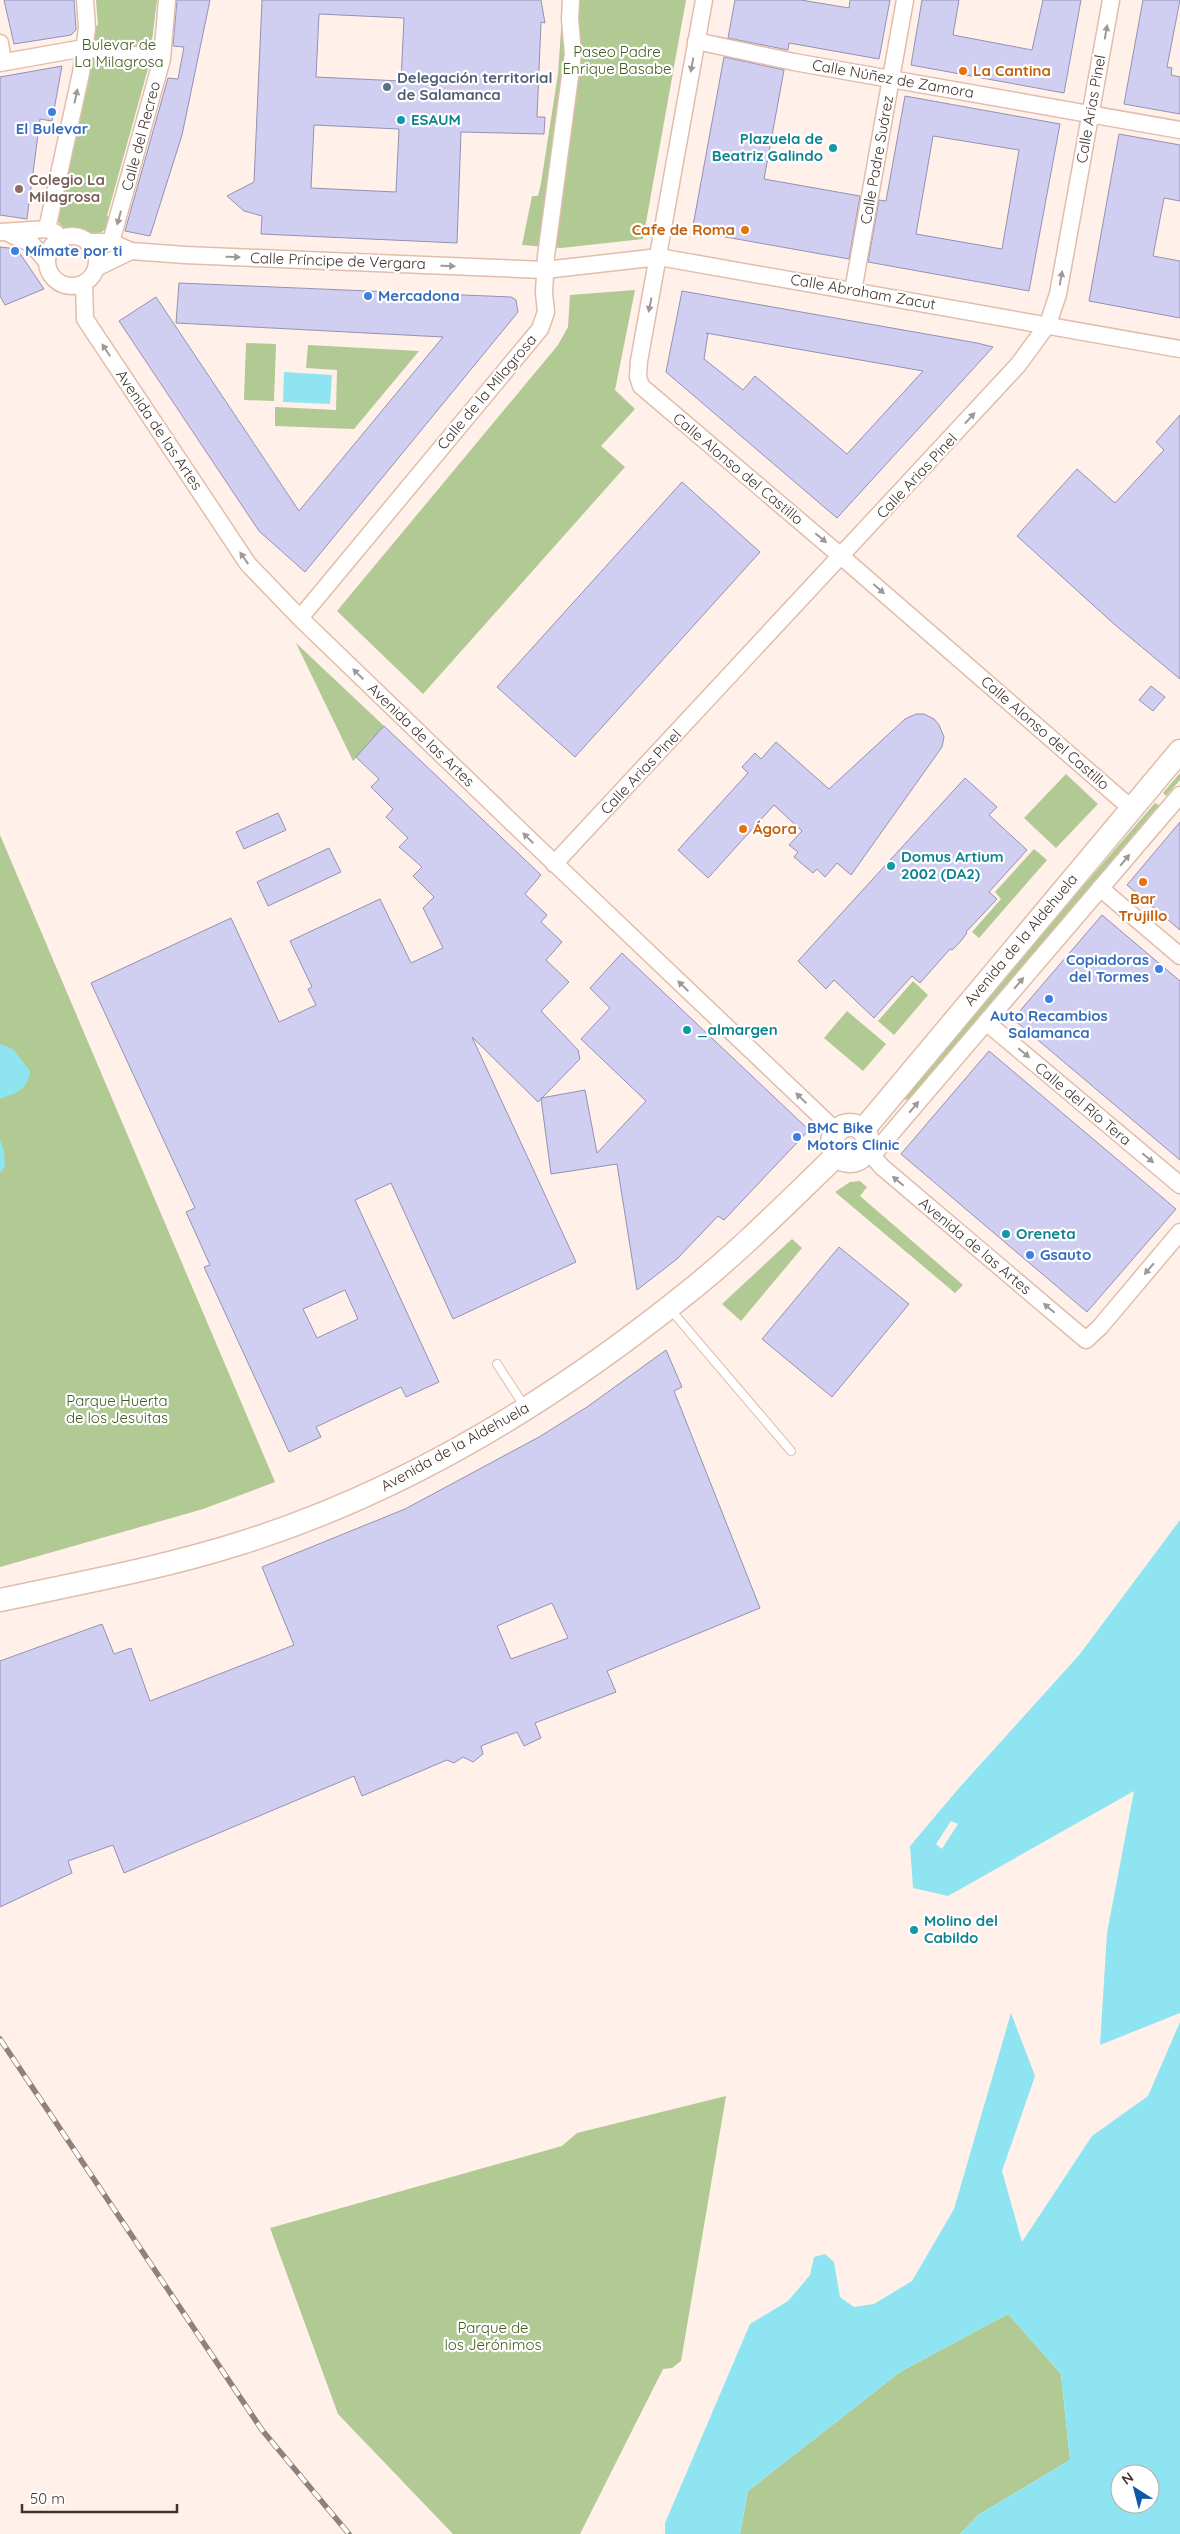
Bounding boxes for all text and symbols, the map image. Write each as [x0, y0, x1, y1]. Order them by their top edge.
one-way arrow [1102, 23, 1110, 39]
park label: Bulevar de La Milagrosa [74, 35, 164, 71]
park label: Paseo Padre Enrique Basabe [562, 42, 672, 78]
street label: Calle Arias Pinel [1072, 53, 1109, 165]
street label: Calle Núñez de Zamora [811, 55, 975, 102]
one-way arrow [687, 58, 695, 74]
place label: La Cantina [973, 61, 1051, 80]
marker: La Cantina [957, 65, 969, 77]
place label: Delegación territorial de Salamanca [397, 68, 553, 104]
street label: Calle del Recreo [117, 79, 164, 193]
marker: Delegación territorial de Salamanca [381, 81, 393, 93]
one-way arrow [72, 88, 80, 103]
street label: Calle Padre Suárez [856, 94, 897, 226]
marker: El Bulevar [46, 106, 58, 118]
place label: ESAUM [411, 110, 461, 129]
marker: ESAUM [395, 114, 407, 126]
place label: El Bulevar [16, 119, 89, 138]
place label: Plazuela de Beatriz Galindo [712, 129, 823, 165]
marker: Plazuela de Beatriz Galindo [827, 142, 839, 154]
place label: Colegio La Milagrosa [29, 170, 105, 206]
marker: Colegio La Milagrosa [13, 183, 25, 195]
one-way arrow [114, 210, 122, 225]
place label: Cafe de Roma [632, 220, 735, 239]
marker: Cafe de Roma [739, 224, 751, 236]
place label: Mímate por ti [25, 241, 122, 260]
marker: Mímate por ti [9, 245, 21, 257]
street label: Calle Príncipe de Vergara [250, 248, 426, 273]
one-way arrow [226, 254, 242, 262]
one-way arrow [440, 262, 456, 270]
street label: Calle Abraham Zacut [789, 269, 937, 314]
one-way arrow [1057, 269, 1065, 285]
place label: Mercadona [378, 286, 460, 305]
marker: Mercadona [362, 290, 374, 302]
one-way arrow [645, 297, 653, 313]
street label: Calle de la Milagrosa [433, 330, 540, 453]
one-way arrow [101, 343, 110, 357]
street label: Avenida de las Artes [112, 366, 207, 494]
street label: Calle Alonso del Castillo [669, 409, 807, 529]
one-way arrow [964, 412, 976, 424]
street label: Calle Arias Pinel [872, 429, 961, 522]
one-way arrow [814, 532, 826, 544]
one-way arrow [239, 551, 249, 565]
one-way arrow [873, 583, 886, 594]
one-way arrow [352, 668, 364, 680]
street label: Calle Alonso del Castillo [977, 672, 1114, 794]
street label: Avenida de las Artes [364, 679, 479, 790]
street label: Calle Arias Pinel [596, 725, 685, 818]
place label: Ágora [753, 819, 797, 838]
marker: Ágora [737, 823, 749, 835]
one-way arrow [522, 832, 534, 844]
place label: Domus Artium 2002 (DA2) [901, 847, 1004, 883]
one-way arrow [1119, 853, 1130, 866]
marker: Domus Artium 2002 (DA2) [885, 860, 897, 872]
street label: Avenida de la Aldehuela [960, 870, 1081, 1010]
marker: Bar Trujillo [1137, 876, 1149, 888]
place label: Bar Trujillo [1119, 889, 1167, 925]
place label: Copiadoras del Tormes [1066, 950, 1149, 986]
marker: Copiadoras del Tormes [1153, 963, 1165, 975]
one-way arrow [1014, 977, 1025, 990]
one-way arrow [678, 980, 690, 992]
marker: Auto Recambios Salamanca [1043, 993, 1055, 1005]
place label: Auto Recambios Salamanca [990, 1006, 1108, 1042]
place label: _almargen [697, 1020, 778, 1039]
marker: _almargen [681, 1024, 693, 1036]
one-way arrow [1017, 1048, 1030, 1059]
street label: Calle del Río Tera [1031, 1058, 1135, 1150]
one-way arrow [795, 1092, 807, 1104]
one-way arrow [908, 1101, 919, 1113]
place label: BMC Bike Motors Clinic [807, 1118, 899, 1154]
marker: BMC Bike Motors Clinic [791, 1131, 803, 1143]
one-way arrow [1141, 1153, 1154, 1164]
one-way arrow [892, 1175, 905, 1186]
street label: Avenida de las Artes [915, 1193, 1035, 1298]
place label: Oreneta [1016, 1224, 1076, 1243]
marker: Oreneta [1000, 1228, 1012, 1240]
place label: Gsauto [1040, 1245, 1091, 1264]
marker: Gsauto [1024, 1249, 1036, 1261]
one-way arrow [1143, 1262, 1154, 1275]
one-way arrow [1043, 1303, 1056, 1314]
park label: Parque Huerta de los Jesuitas [66, 1391, 168, 1427]
street label: Avenida de la Aldehuela [377, 1398, 532, 1495]
place label: Molino del Cabildo [924, 1911, 998, 1947]
marker: Molino del Cabildo [908, 1924, 920, 1936]
park label: Parque de los Jerónimos [444, 2318, 542, 2354]
north arrow [1110, 2464, 1160, 2514]
text: N [1118, 2468, 1137, 2489]
scale bar [22, 2482, 178, 2514]
text: 50 m [30, 2489, 65, 2508]

